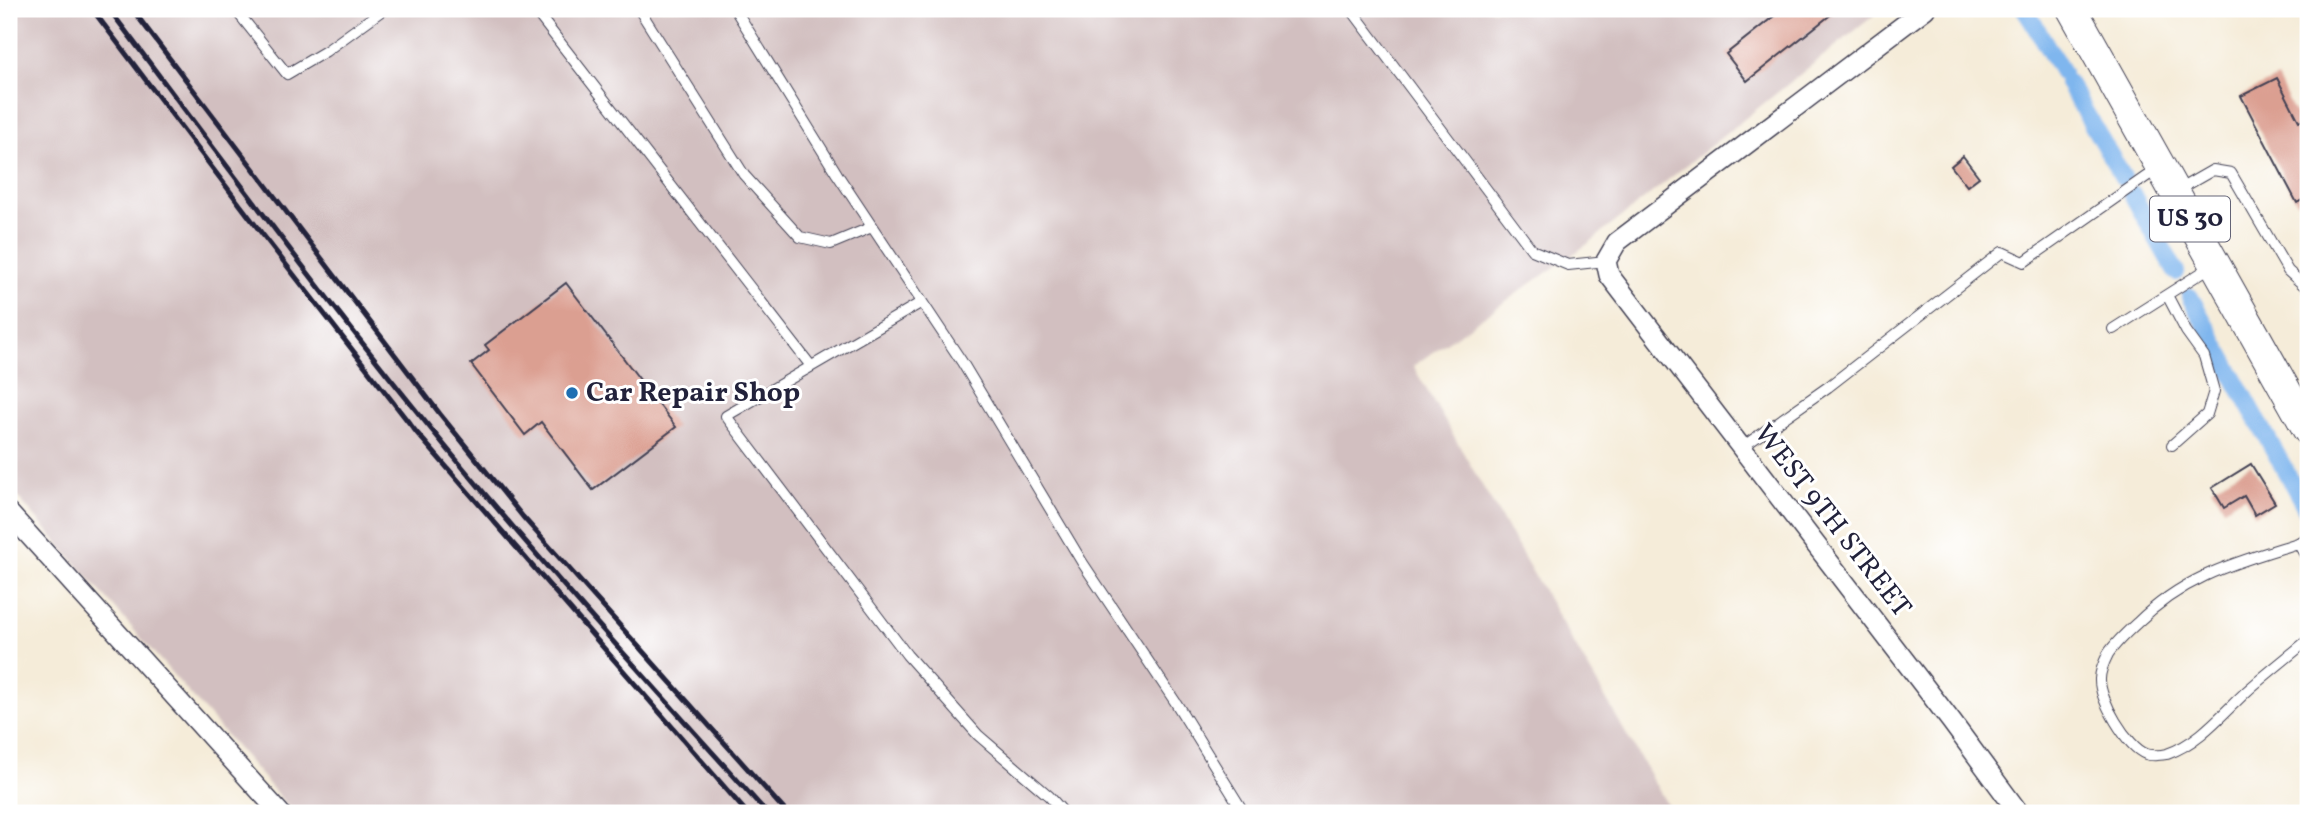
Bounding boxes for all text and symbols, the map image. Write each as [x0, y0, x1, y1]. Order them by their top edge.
road number: US 30 [2150, 196, 2230, 242]
place label: Car Repair Shop [586, 374, 800, 413]
marker: Car Repair Shop [564, 385, 580, 401]
street label: WEST 9TH STREET [1744, 416, 1920, 626]

